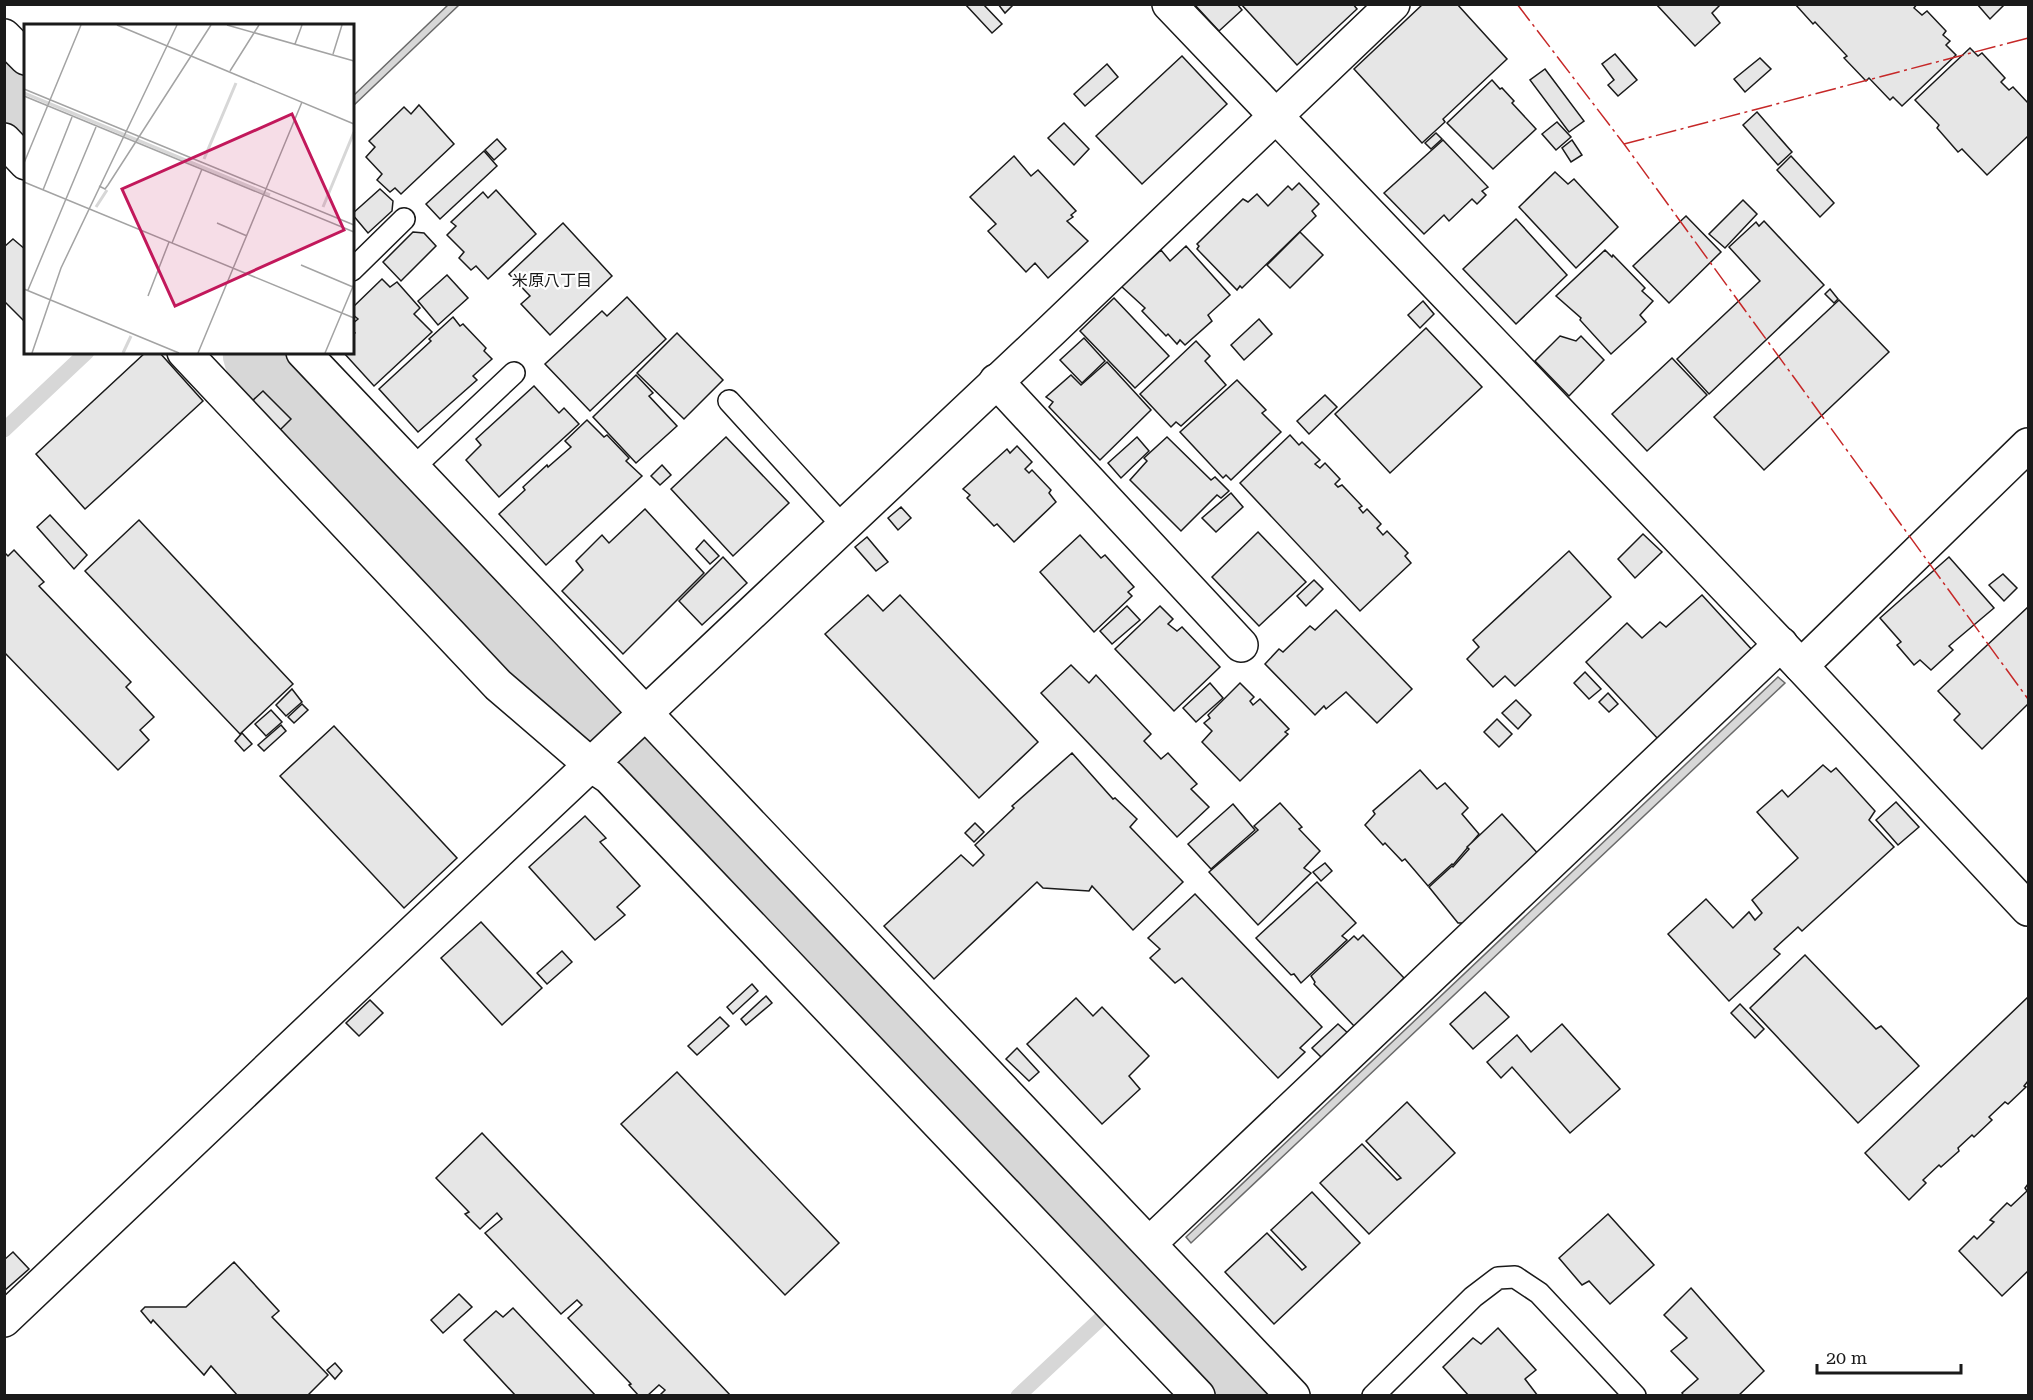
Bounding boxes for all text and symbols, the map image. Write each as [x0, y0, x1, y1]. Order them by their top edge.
inset map [24, 24, 354, 354]
district label: 米原八丁目 [512, 271, 592, 290]
scale bar [1817, 1337, 1961, 1375]
text: 20 m [1826, 1347, 1867, 1368]

